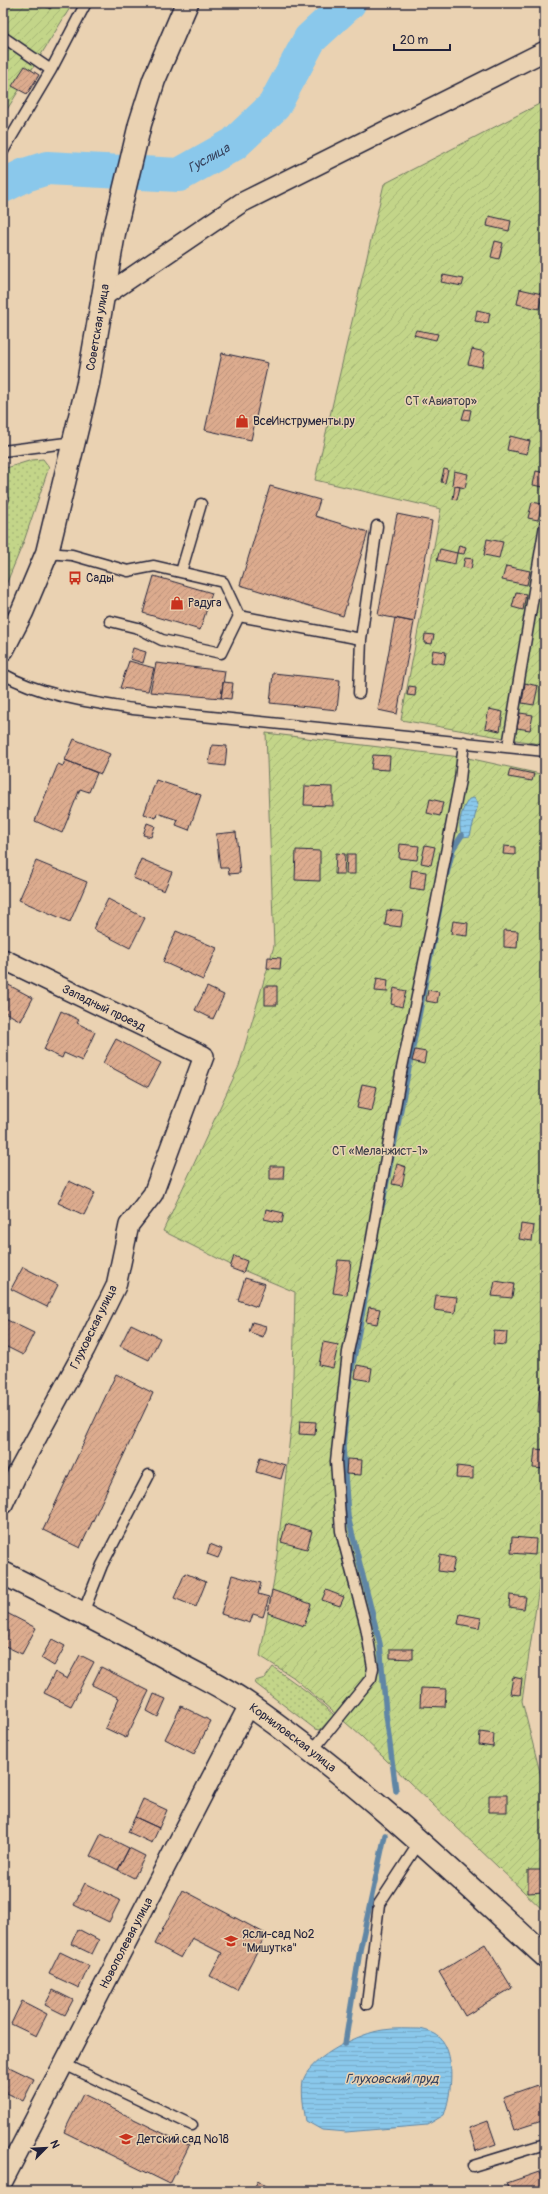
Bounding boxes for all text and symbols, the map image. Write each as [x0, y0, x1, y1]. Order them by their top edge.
scale bar [394, 26, 450, 52]
text: 20 m [400, 33, 429, 48]
water label: Гуслица [185, 140, 233, 176]
street label: Советская улица [83, 282, 113, 372]
park label: СТ «Авиатор» [405, 394, 477, 409]
shop icon: ВсеИнструменты.ру [234, 413, 250, 429]
place label: ВсеИнструменты.ру [253, 414, 355, 429]
bus stop icon: Сады [67, 570, 83, 586]
place label: Сады [86, 571, 114, 586]
shop icon: Радуга [169, 595, 185, 611]
place label: Радуга [188, 596, 222, 611]
street label: Западный проезд [60, 981, 149, 1035]
park label: СТ «Меланжист-1» [332, 1144, 428, 1159]
street label: Глуховская улица [67, 1282, 121, 1371]
street label: Корниловская улица [247, 1700, 340, 1776]
street label: Новополевая улица [96, 1894, 156, 1991]
place label: Ясли-сад №2 "Мишутка" [242, 1927, 315, 1956]
school or university icon: Ясли-сад №2 "Мишутка" [223, 1933, 239, 1949]
water label: Глуховский пруд [346, 2071, 440, 2087]
north arrow [26, 2128, 66, 2168]
school or university icon: Детский сад №18 [118, 2131, 134, 2147]
place label: Детский сад №18 [136, 2132, 229, 2147]
text: N [47, 2138, 62, 2151]

